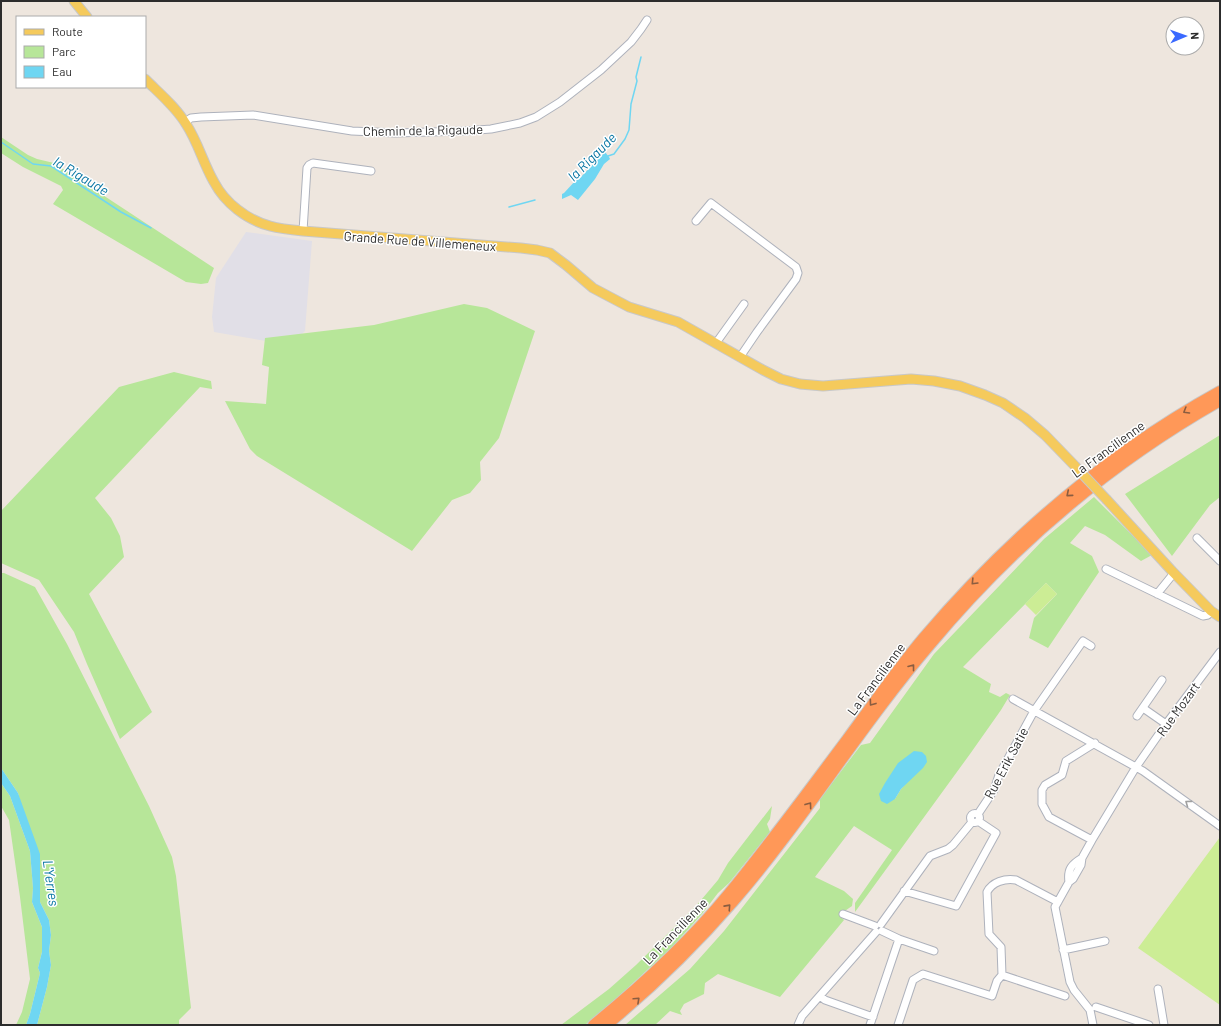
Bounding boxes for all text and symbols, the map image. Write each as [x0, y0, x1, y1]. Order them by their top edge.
legend [16, 16, 146, 88]
north arrow [1165, 16, 1205, 56]
text: Route [52, 24, 83, 38]
text: N [1189, 32, 1202, 40]
text: Parc [52, 44, 76, 58]
text: Eau [52, 64, 72, 78]
street label: Chemin de la Rigaude [363, 121, 483, 139]
water label: la Rigaude [564, 129, 619, 184]
water label: la Rigaude [50, 152, 112, 199]
street label: Grande Rue de Villemeneux [343, 228, 497, 254]
one-way arrow [1183, 406, 1190, 413]
street label: La Francilienne [1068, 417, 1148, 481]
one-way arrow [1066, 490, 1074, 497]
one-way arrow [971, 577, 978, 585]
street label: La Francilienne [844, 640, 908, 718]
one-way arrow [907, 665, 914, 672]
street label: Rue Mozart [1153, 679, 1203, 739]
one-way arrow [870, 699, 877, 706]
street label: Rue Erik Satie [980, 724, 1032, 801]
one-way arrow [1186, 801, 1193, 808]
one-way arrow [804, 803, 811, 810]
water label: L'Yerres [40, 859, 63, 908]
street label: La Francilienne [639, 894, 711, 968]
one-way arrow [724, 905, 731, 912]
one-way arrow [632, 997, 640, 1004]

